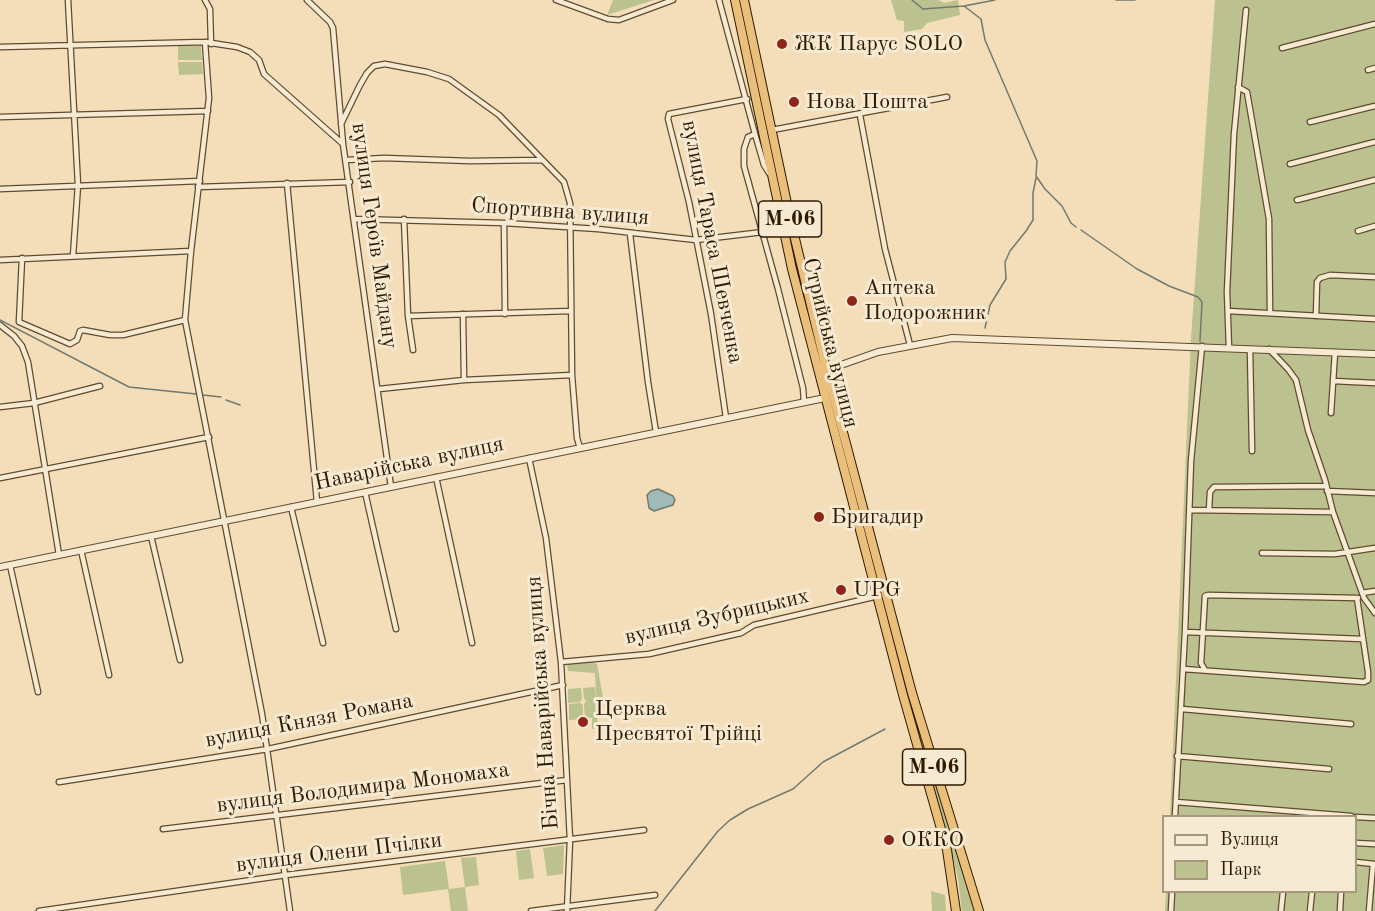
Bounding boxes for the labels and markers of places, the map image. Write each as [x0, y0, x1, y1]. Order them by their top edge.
place label: ЖК Парус SOLO [794, 31, 963, 57]
marker: ЖК Парус SOLO [775, 37, 789, 51]
place label: Нова Пошта [806, 89, 928, 115]
marker: Нова Пошта [787, 95, 801, 109]
place label: Аптека Подорожник [864, 275, 986, 326]
marker: Аптека Подорожник [845, 294, 859, 308]
place label: Бригадир [831, 504, 924, 530]
marker: Бригадир [812, 510, 826, 524]
place label: UPG [853, 577, 901, 603]
marker: UPG [834, 583, 848, 597]
place label: Церква Пресвятої Трійці [595, 696, 762, 748]
marker: Церква Пресвятої Трійці [576, 715, 590, 729]
place label: ОККО [901, 827, 964, 853]
marker: ОККО [882, 833, 896, 847]

